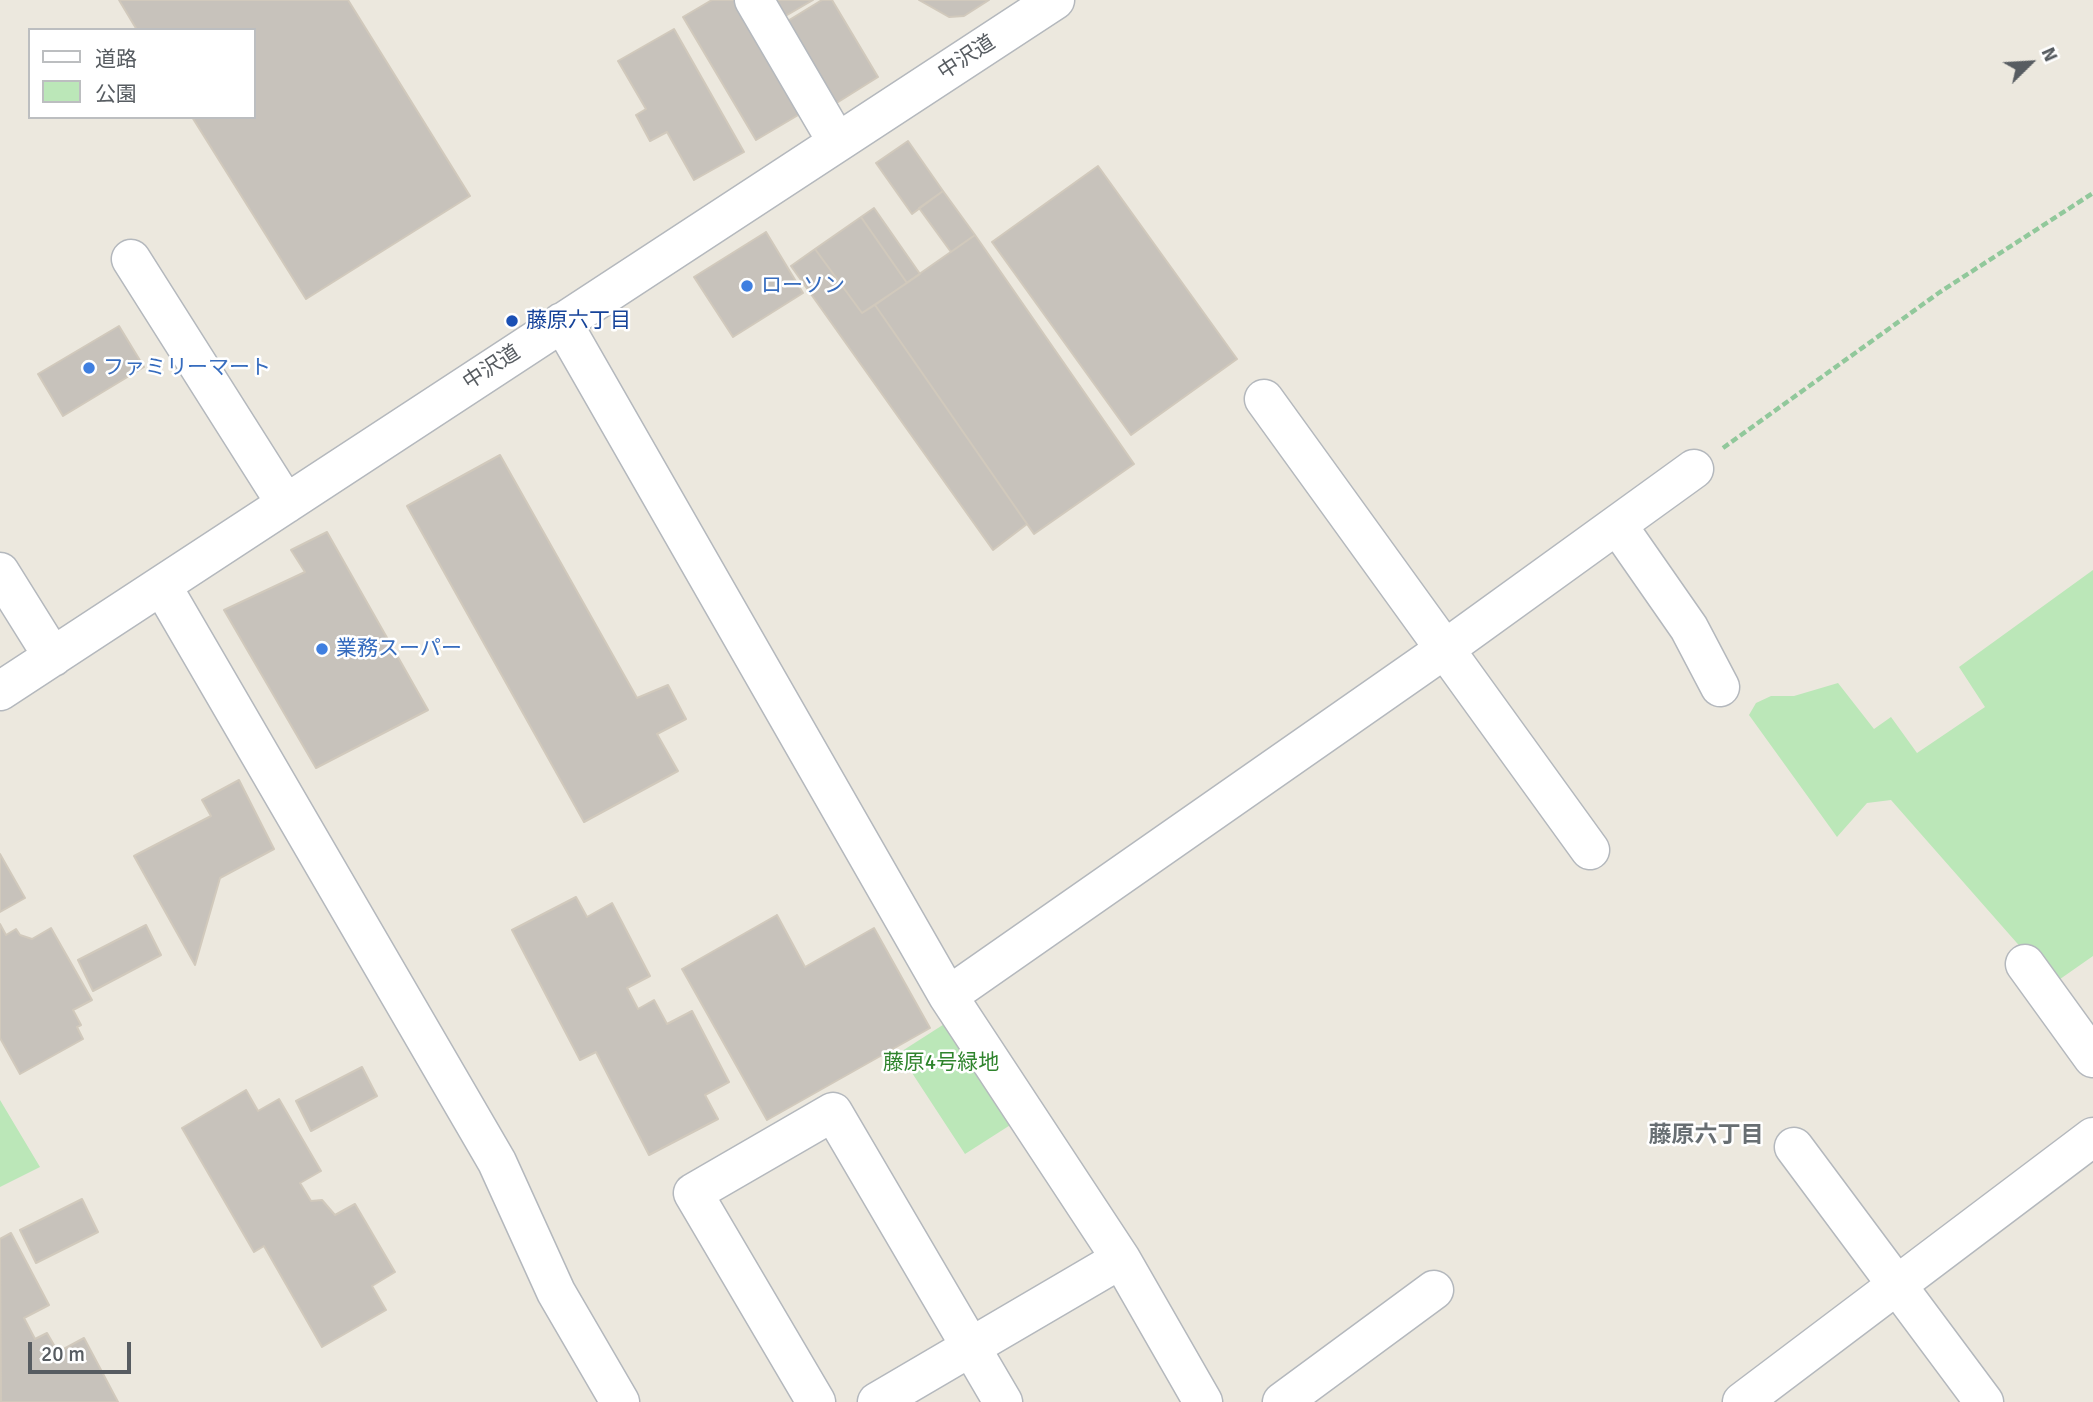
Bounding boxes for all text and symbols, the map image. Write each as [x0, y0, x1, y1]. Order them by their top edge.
legend [28, 28, 256, 119]
north arrow [1995, 28, 2065, 98]
street label: 中沢道 [934, 30, 1000, 86]
text: N [2036, 44, 2063, 65]
text: 道路 [95, 46, 137, 72]
text: 公園 [95, 81, 137, 107]
place label: ローソン [761, 273, 845, 299]
marker: ローソン [739, 278, 755, 294]
place label: 藤原六丁目 [526, 308, 631, 334]
marker: 藤原六丁目 [504, 313, 520, 329]
street label: 中沢道 [459, 340, 525, 396]
place label: ファミリーマート [103, 355, 271, 381]
marker: ファミリーマート [81, 360, 97, 376]
place label: 業務スーパー [336, 636, 462, 662]
marker: 業務スーパー [314, 641, 330, 657]
park label: 藤原4号緑地 [883, 1050, 999, 1076]
district label: 藤原六丁目 [1649, 1122, 1763, 1150]
scale bar [32, 1328, 135, 1372]
text: 20 m [41, 1341, 85, 1367]

